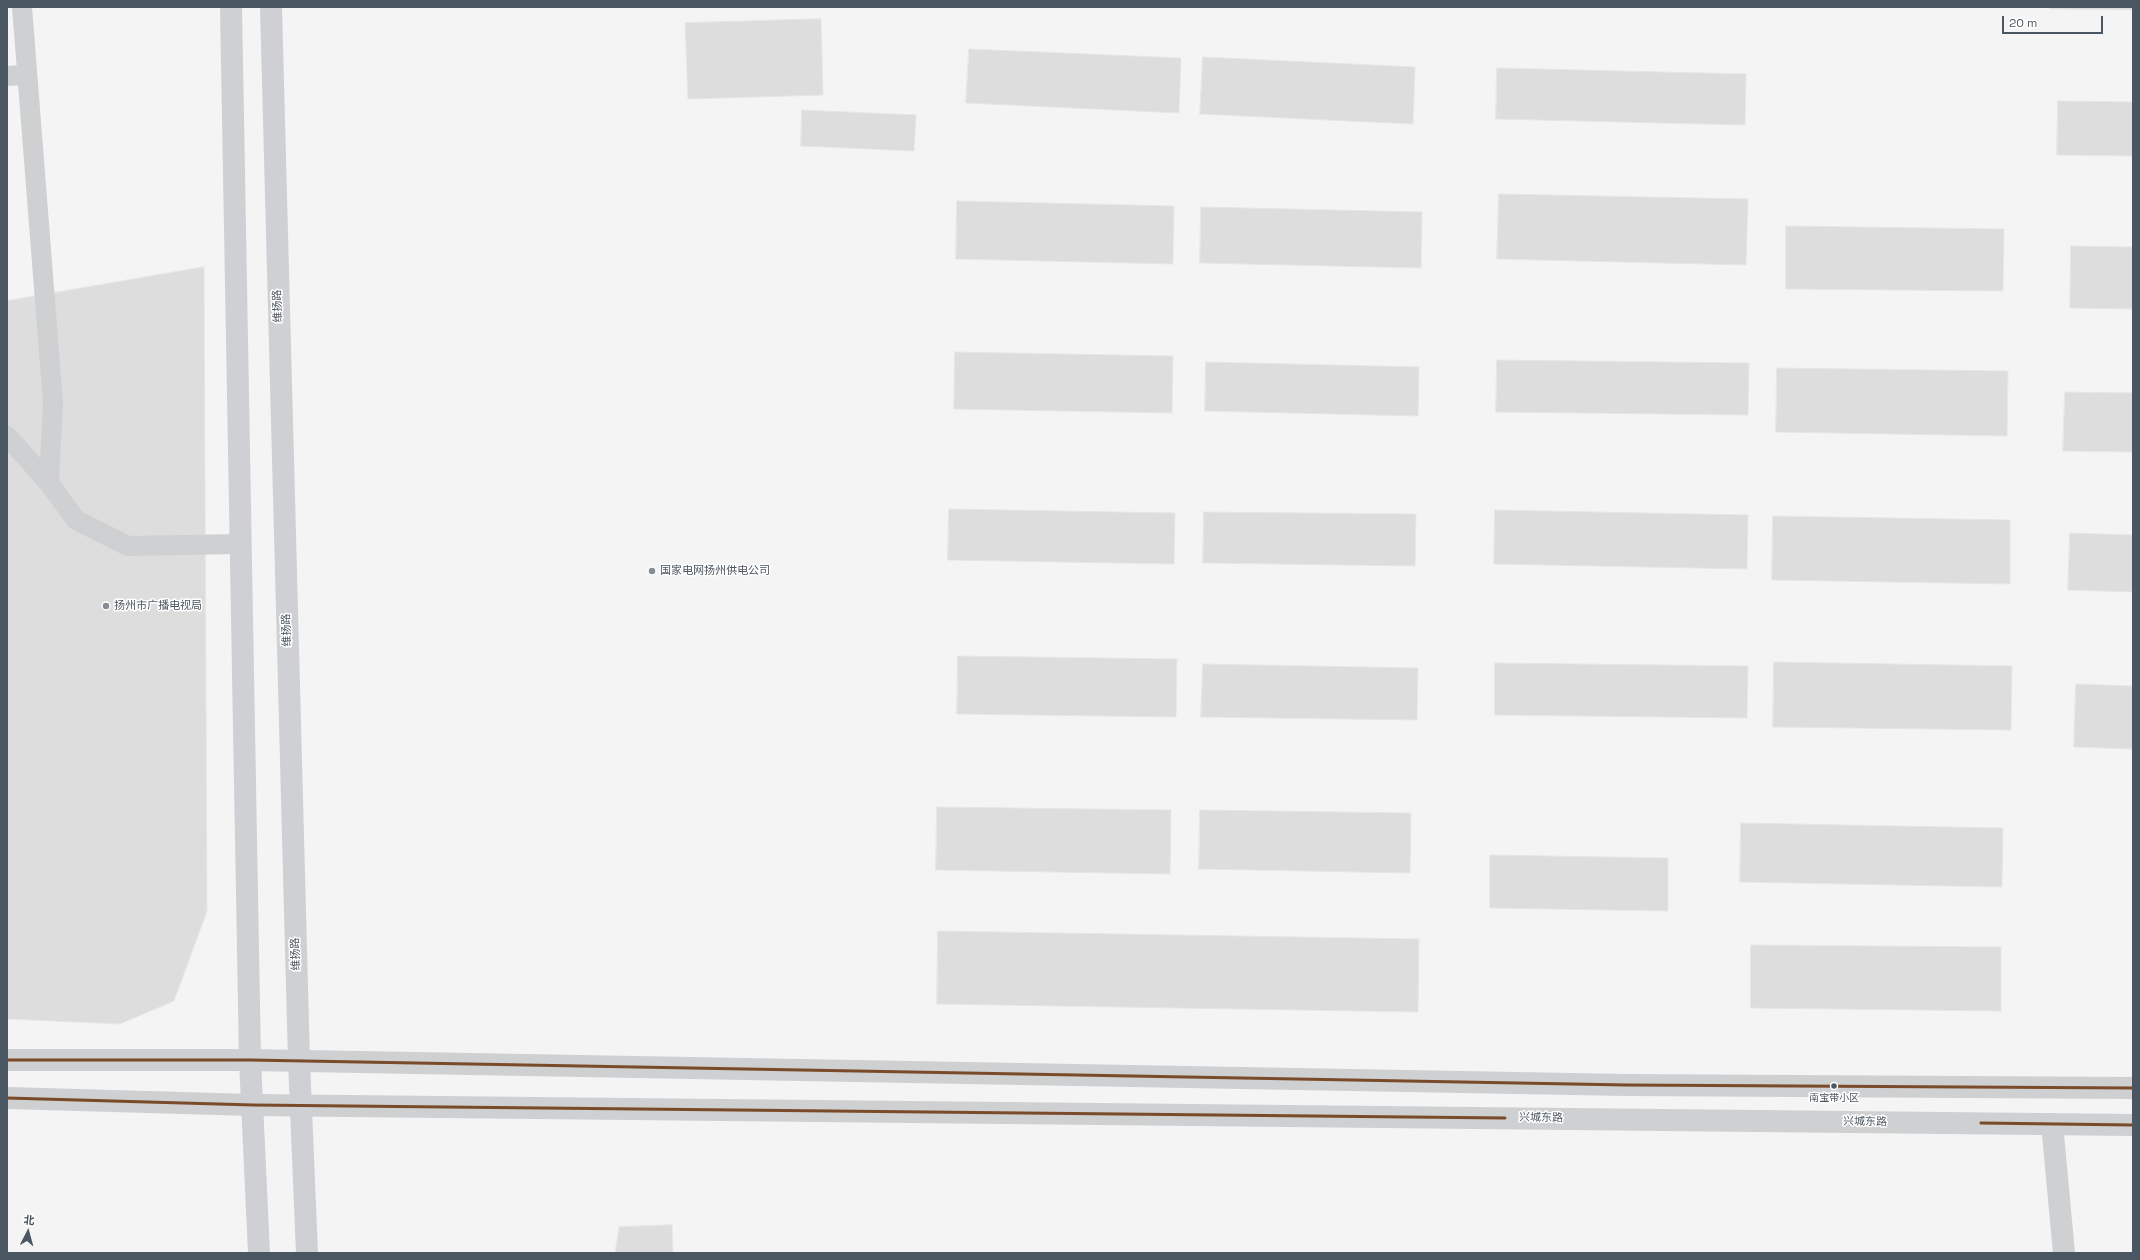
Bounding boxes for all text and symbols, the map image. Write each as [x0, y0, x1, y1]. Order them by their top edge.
scale bar [2004, 8, 2105, 34]
text: 20 m [2009, 15, 2037, 31]
street label: 维扬路 [271, 289, 285, 323]
place label: 国家电网扬州供电公司 [660, 564, 770, 578]
marker: 国家电网扬州供电公司 [647, 566, 657, 576]
place label: 扬州市广播电视局 [114, 599, 202, 613]
marker: 扬州市广播电视局 [101, 601, 111, 611]
street label: 维扬路 [280, 613, 294, 647]
street label: 维扬路 [289, 937, 303, 971]
marker: 南宝带小区 [1829, 1081, 1839, 1091]
place label: 南宝带小区 [1809, 1092, 1859, 1104]
street label: 兴城东路 [1519, 1111, 1563, 1125]
street label: 兴城东路 [1843, 1115, 1887, 1129]
north arrow [8, 1212, 48, 1252]
text: 北 [23, 1213, 35, 1228]

